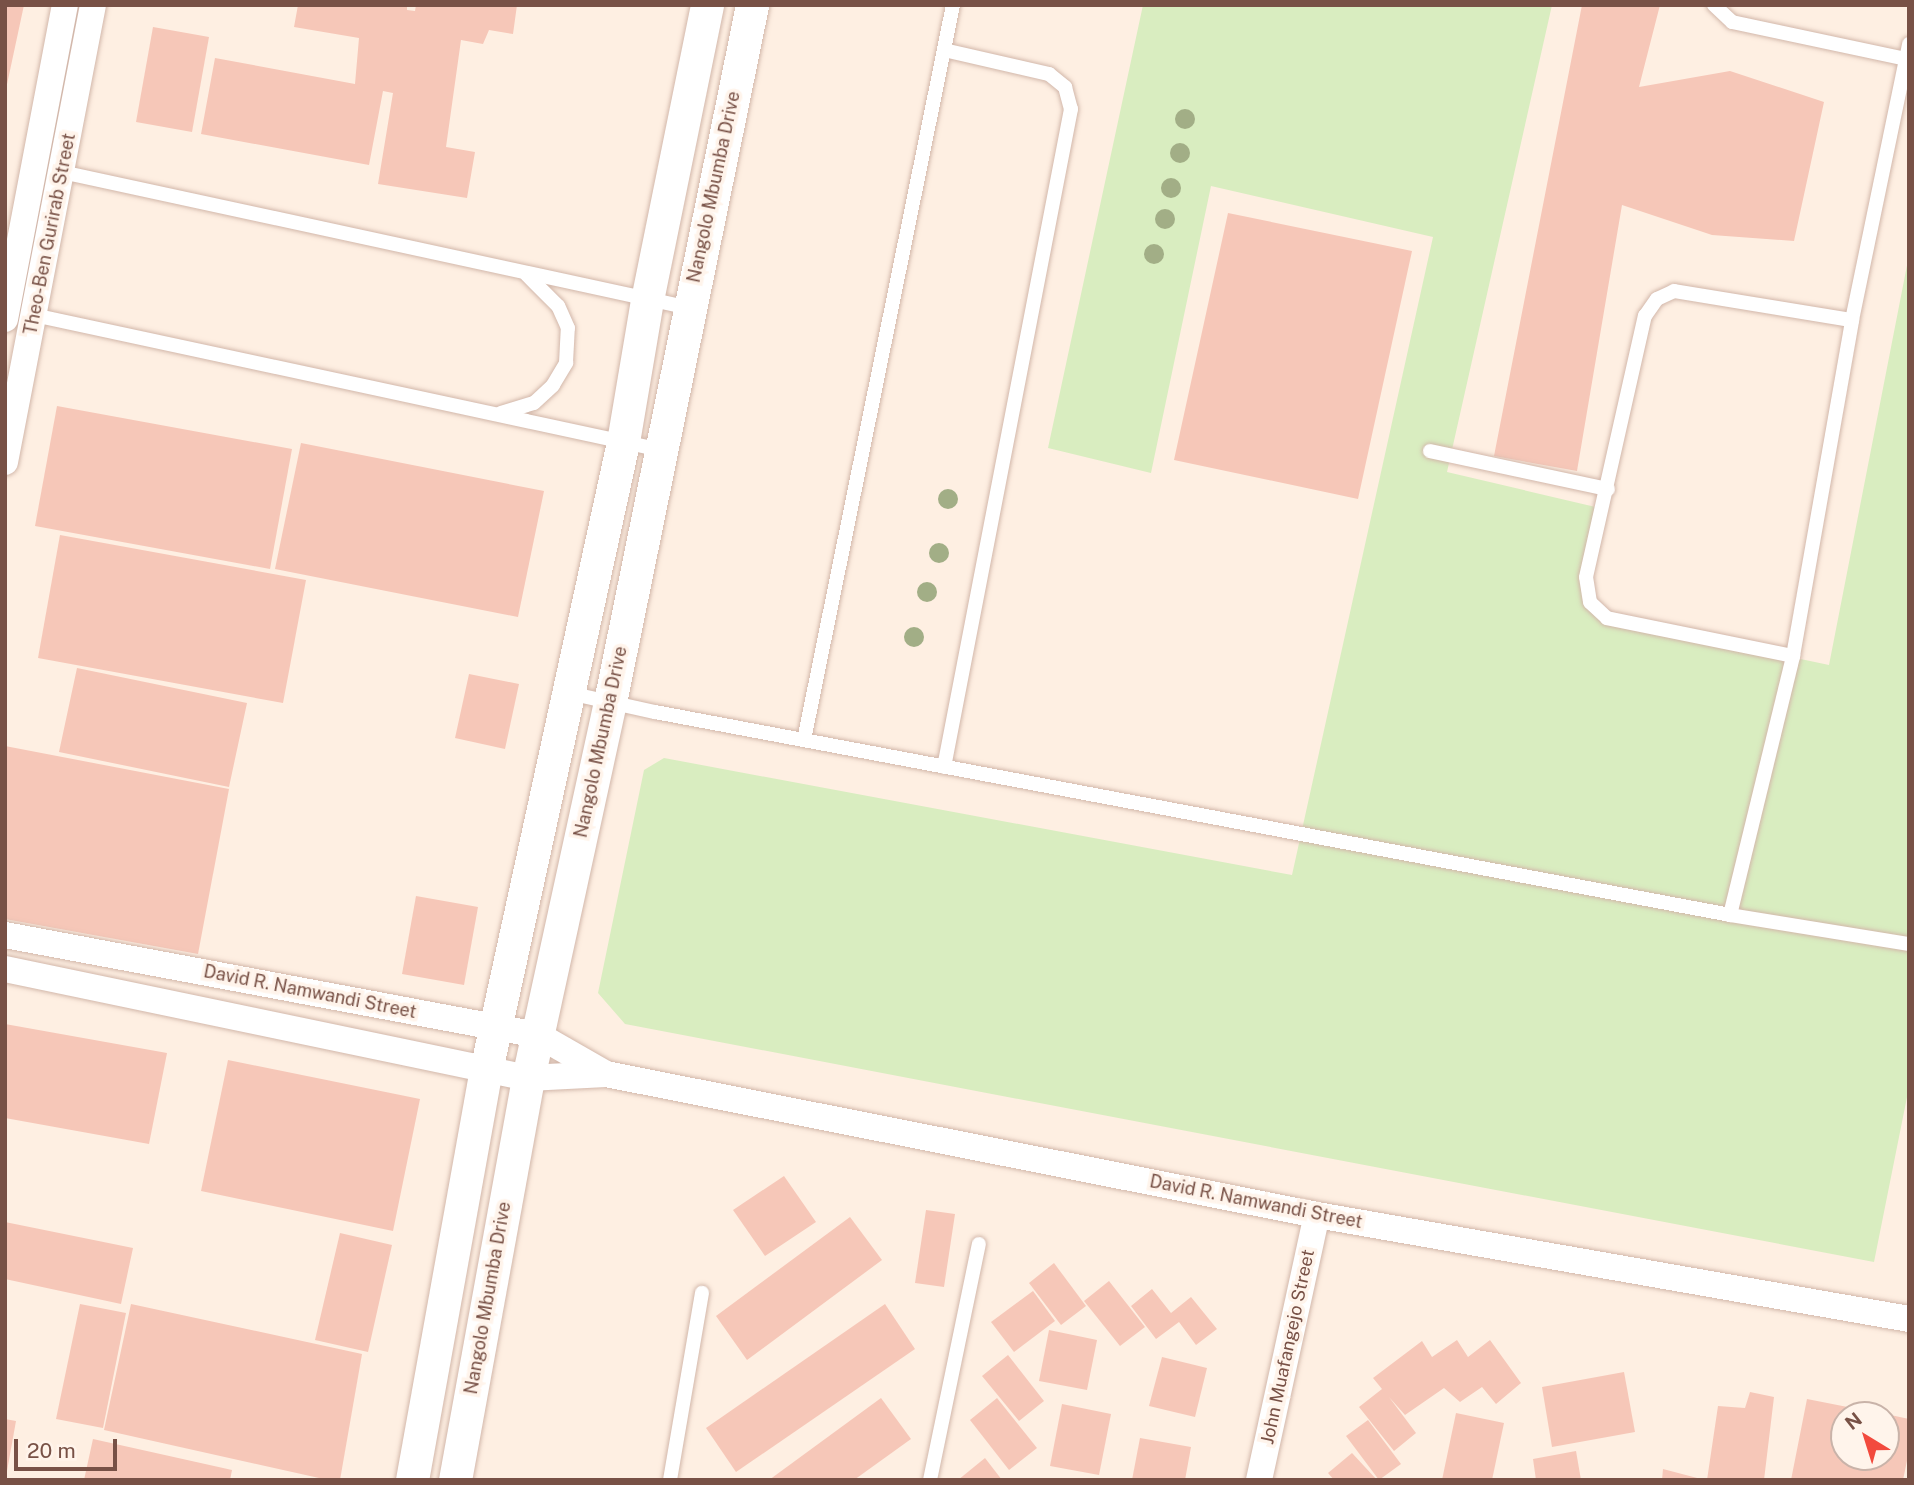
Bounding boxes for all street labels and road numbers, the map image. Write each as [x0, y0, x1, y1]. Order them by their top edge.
street label: Nangolo Mbumba Drive [683, 89, 745, 285]
street label: Theo-Ben Gurirab Street [20, 131, 80, 337]
street label: Nangolo Mbumba Drive [570, 644, 632, 840]
street label: David R. Namwandi Street [202, 961, 418, 1023]
street label: David R. Namwandi Street [1148, 1171, 1364, 1233]
street label: Nangolo Mbumba Drive [460, 1200, 516, 1396]
street label: John Muafangejo Street [1257, 1248, 1319, 1446]

